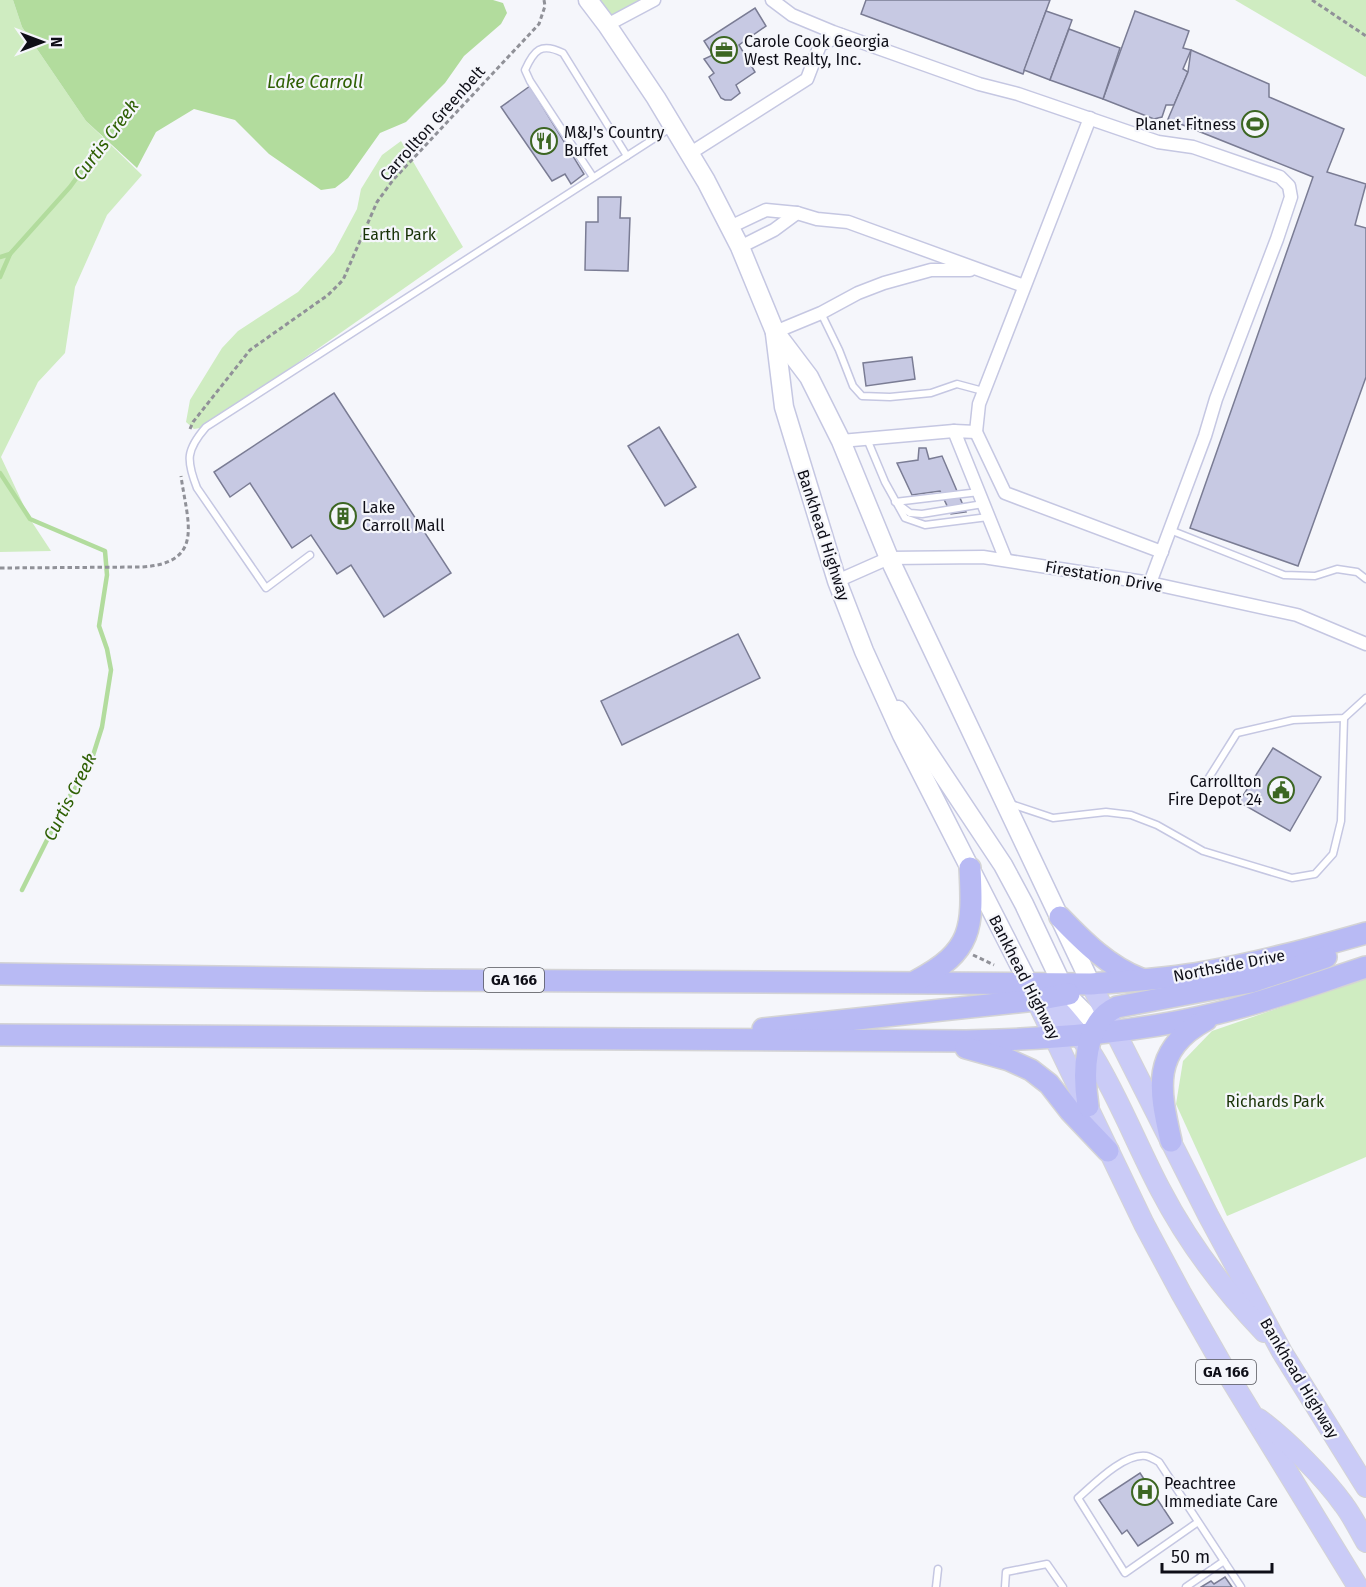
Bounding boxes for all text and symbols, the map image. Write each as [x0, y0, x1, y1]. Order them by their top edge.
north arrow [12, 12, 72, 72]
place label: Carole Cook Georgia West Realty, Inc. [744, 32, 890, 69]
office icon: Carole Cook Georgia West Realty, Inc. [709, 35, 739, 65]
text: N [47, 37, 66, 47]
street label: Carrollton Greenbelt [376, 62, 489, 185]
water label: Lake Carroll [267, 71, 363, 93]
water label: Curtis Creek [68, 95, 144, 185]
sports icon: Planet Fitness [1240, 109, 1270, 139]
place label: Planet Fitness [1135, 115, 1236, 134]
place label: M&J's Country Buffet [564, 123, 665, 160]
restaurant icon: M&J's Country Buffet [529, 126, 559, 156]
park label: Earth Park [362, 225, 437, 244]
street label: Bankhead Highway [793, 467, 854, 603]
place label: Lake Carroll Mall [362, 498, 445, 535]
building icon: Lake Carroll Mall [328, 501, 358, 531]
street label: Firestation Drive [1044, 557, 1164, 596]
water label: Curtis Creek [38, 749, 102, 845]
place label: Carrollton Fire Depot 24 [1168, 772, 1262, 809]
public building icon: Carrollton Fire Depot 24 [1266, 775, 1296, 805]
street label: Bankhead Highway [985, 912, 1064, 1043]
street label: Northside Drive [1172, 945, 1287, 986]
road number: GA 166 [484, 968, 544, 992]
park label: Richards Park [1226, 1092, 1325, 1111]
street label: Bankhead Highway [1256, 1315, 1343, 1442]
road number: GA 166 [1196, 1360, 1256, 1384]
place label: Peachtree Immediate Care [1164, 1474, 1278, 1511]
hospital icon: Peachtree Immediate Care [1130, 1477, 1160, 1507]
scale bar [1162, 1536, 1272, 1574]
text: 50 m [1171, 1546, 1210, 1568]

